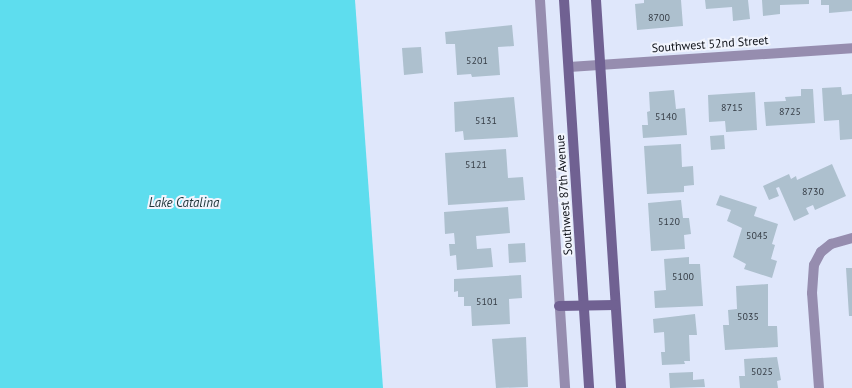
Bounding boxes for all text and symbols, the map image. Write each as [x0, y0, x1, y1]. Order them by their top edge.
house number: 8700 [648, 12, 670, 24]
street label: Southwest 52nd Street [651, 33, 769, 55]
house number: 5201 [466, 55, 488, 67]
house number: 8715 [721, 102, 743, 114]
house number: 8725 [779, 106, 801, 118]
house number: 5140 [655, 111, 677, 123]
house number: 5131 [475, 115, 497, 127]
street label: Southwest 87th Avenue [553, 134, 575, 256]
house number: 5121 [465, 159, 487, 171]
house number: 8730 [802, 186, 824, 198]
water label: Lake Catalina [149, 195, 219, 211]
house number: 5120 [658, 216, 680, 228]
house number: 5045 [746, 230, 768, 242]
house number: 5100 [672, 271, 694, 283]
house number: 5101 [476, 296, 498, 308]
house number: 5035 [737, 311, 759, 323]
house number: 5025 [751, 366, 773, 378]

